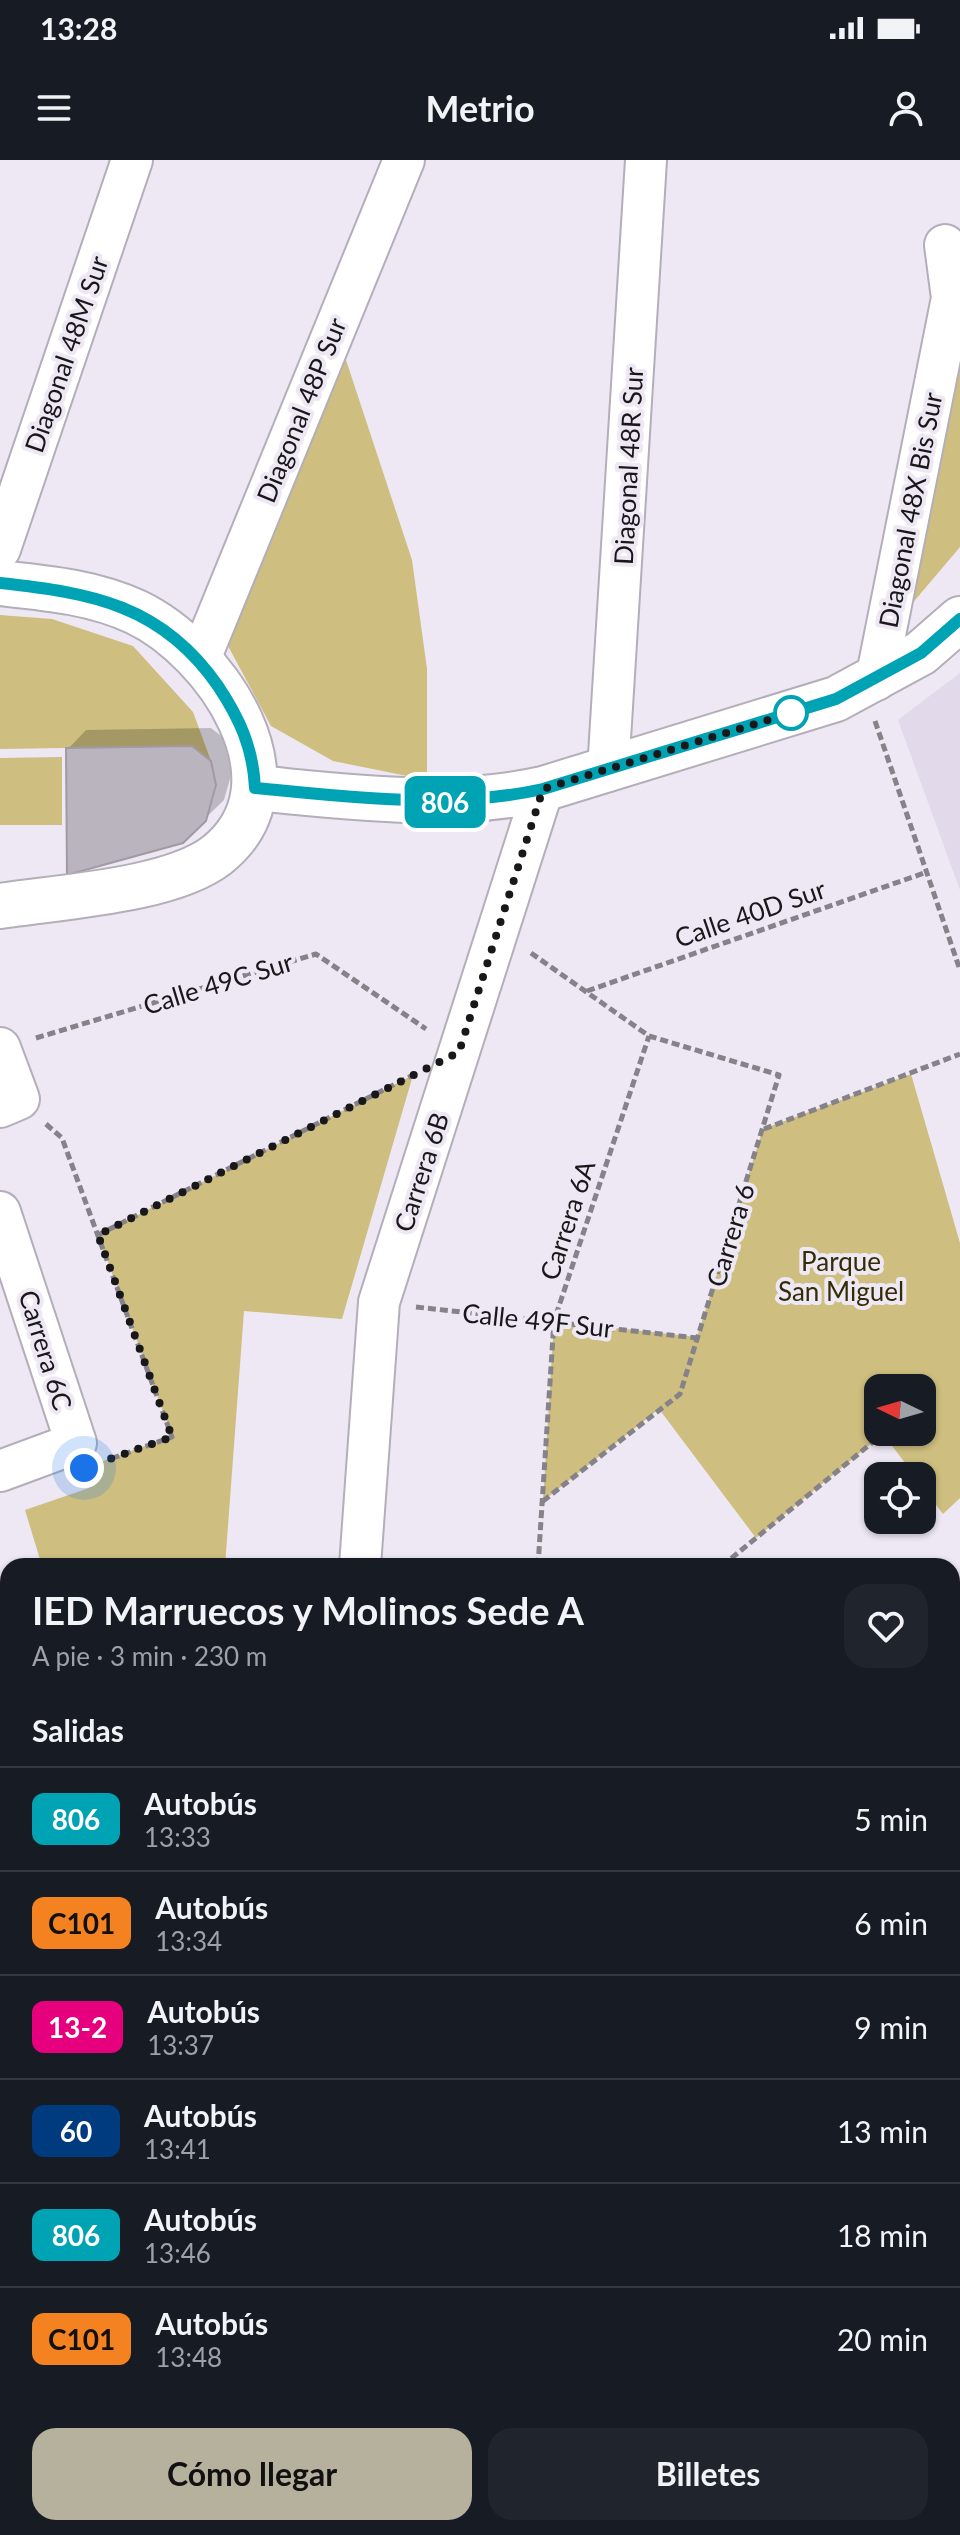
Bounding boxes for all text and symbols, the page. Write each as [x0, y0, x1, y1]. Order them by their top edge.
text: 13:28 [40, 10, 117, 46]
icon: menu [32, 86, 76, 130]
text: Metrio [425, 86, 535, 130]
icon: person [884, 86, 928, 130]
street label: Diagonal 48M Sur [17, 251, 115, 456]
street label: Diagonal 48P Sur [249, 312, 353, 507]
street label: Diagonal 48R Sur [607, 366, 649, 566]
street label: Diagonal 48X Bis Sur [871, 389, 949, 630]
unlabelled marker [774, 696, 808, 730]
line badge: 806 [399, 776, 491, 828]
text: 806 [421, 785, 469, 819]
street label: Calle 40D Sur [670, 872, 830, 954]
street label: Calle 49C Sur [139, 945, 297, 1021]
street label: Carrera 6B [387, 1108, 455, 1236]
street label: Carrera 6A [533, 1156, 601, 1284]
street label: Carrera 6 [699, 1179, 761, 1291]
park label: Parque San Miguel [778, 1245, 904, 1307]
street label: Carrera 6C [13, 1286, 79, 1414]
street label: Calle 49F Sur [461, 1296, 616, 1344]
north arrow [864, 1374, 936, 1446]
map controls [864, 1374, 936, 1534]
your location [64, 1448, 104, 1488]
button: locate [864, 1462, 936, 1534]
button: heart [844, 1584, 928, 1668]
text: IED Marruecos y Molinos Sede A [32, 1587, 584, 1633]
text: A pie · 3 min · 230 m [32, 1640, 267, 1672]
text: Salidas [32, 1712, 124, 1748]
text: Autobús [144, 1785, 257, 1821]
text: 5 min [854, 1801, 928, 1837]
text: 806 [52, 1802, 100, 1836]
text: 13:33 [144, 1821, 211, 1853]
text: Autobús [155, 1889, 268, 1925]
text: 6 min [854, 1905, 928, 1941]
text: C101 [48, 1906, 115, 1940]
text: 13:34 [155, 1925, 222, 1957]
text: Autobús [147, 1993, 260, 2029]
text: 9 min [854, 2009, 928, 2045]
text: 13-2 [48, 2010, 107, 2044]
text: 13:37 [147, 2029, 214, 2061]
text: Autobús [144, 2097, 257, 2133]
text: 13 min [837, 2113, 928, 2149]
text: 60 [60, 2114, 92, 2148]
text: 13:41 [144, 2133, 211, 2165]
text: Autobús [144, 2201, 257, 2237]
text: 18 min [837, 2217, 928, 2253]
text: 806 [52, 2218, 100, 2252]
text: 13:46 [144, 2237, 211, 2269]
text: Autobús [155, 2305, 268, 2341]
text: 20 min [837, 2321, 928, 2357]
text: C101 [48, 2322, 115, 2356]
text: 13:48 [155, 2341, 222, 2373]
button: Cómo llegar [32, 2428, 472, 2520]
button: Billetes [488, 2428, 928, 2520]

